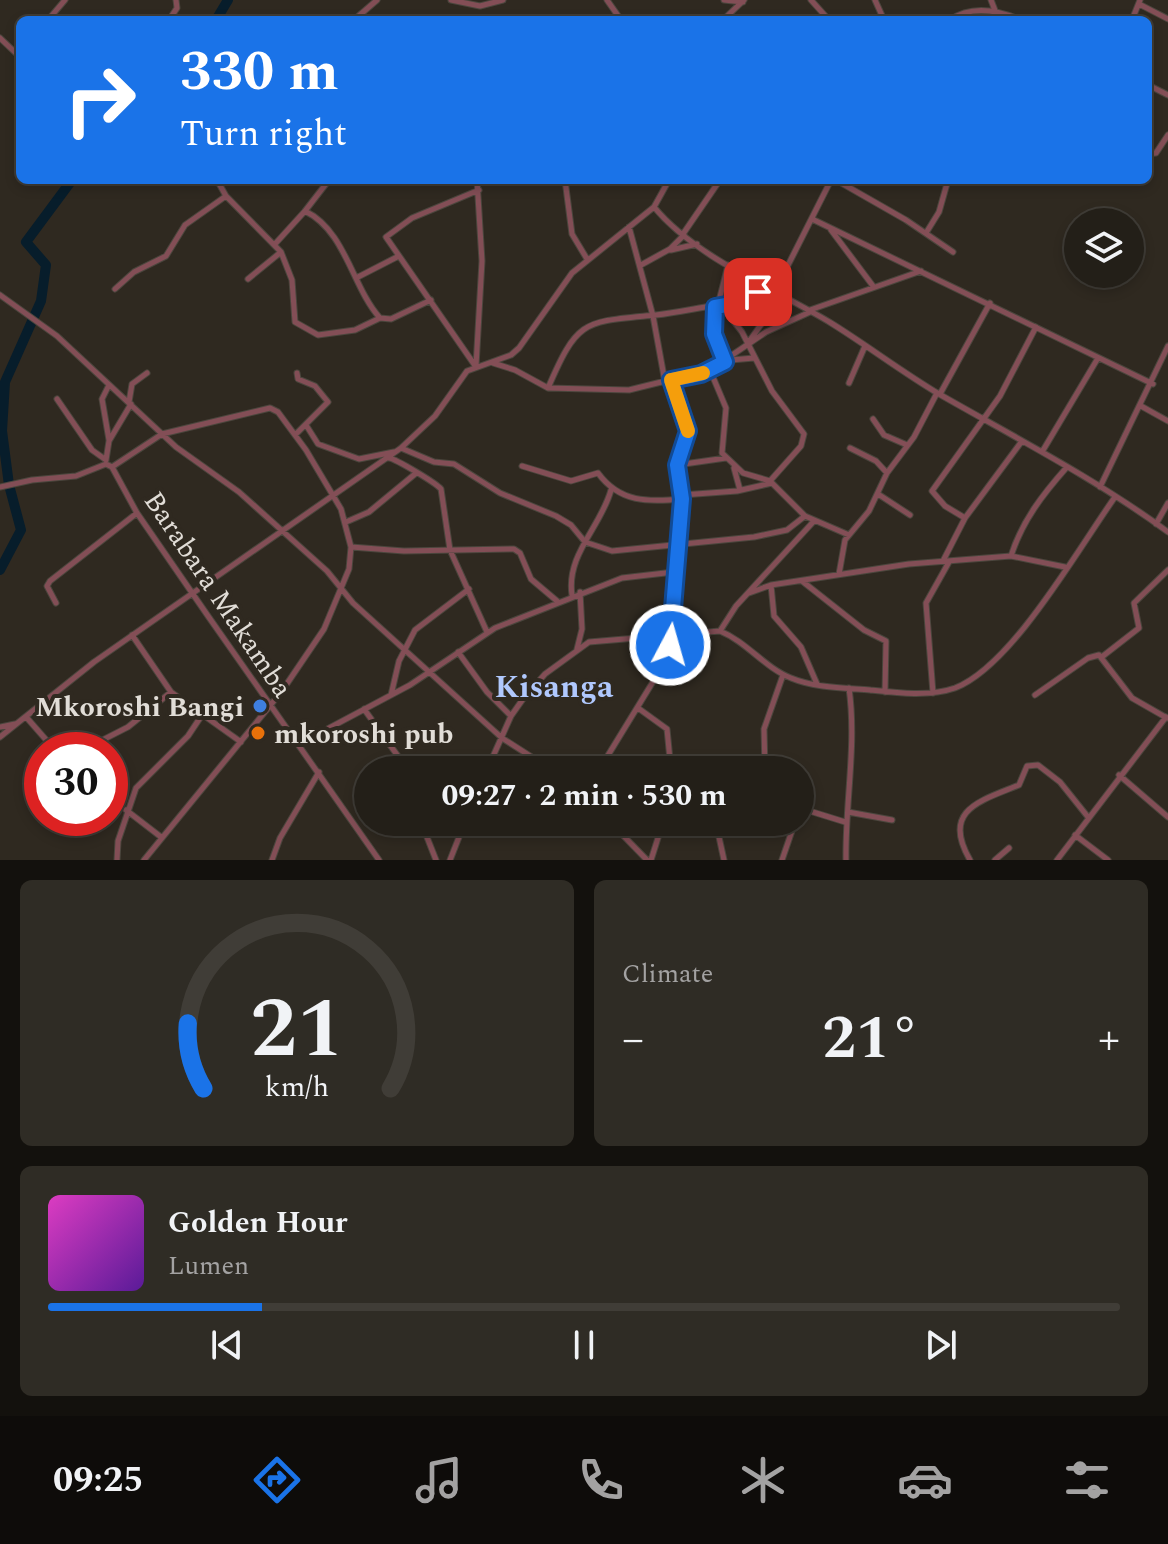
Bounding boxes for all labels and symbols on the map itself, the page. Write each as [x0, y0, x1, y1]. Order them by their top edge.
pin [724, 258, 792, 326]
street label: Barabara Makamba [132, 483, 303, 707]
position arrow [628, 603, 712, 687]
district label: Kisanga [495, 663, 614, 712]
place label: Mkoroshi Bangi [35, 686, 244, 729]
marker: Mkoroshi Bangi [251, 697, 269, 715]
place label: mkoroshi pub [274, 713, 453, 756]
marker: mkoroshi pub [249, 724, 267, 742]
speed limit sign: 30 [24, 732, 128, 836]

